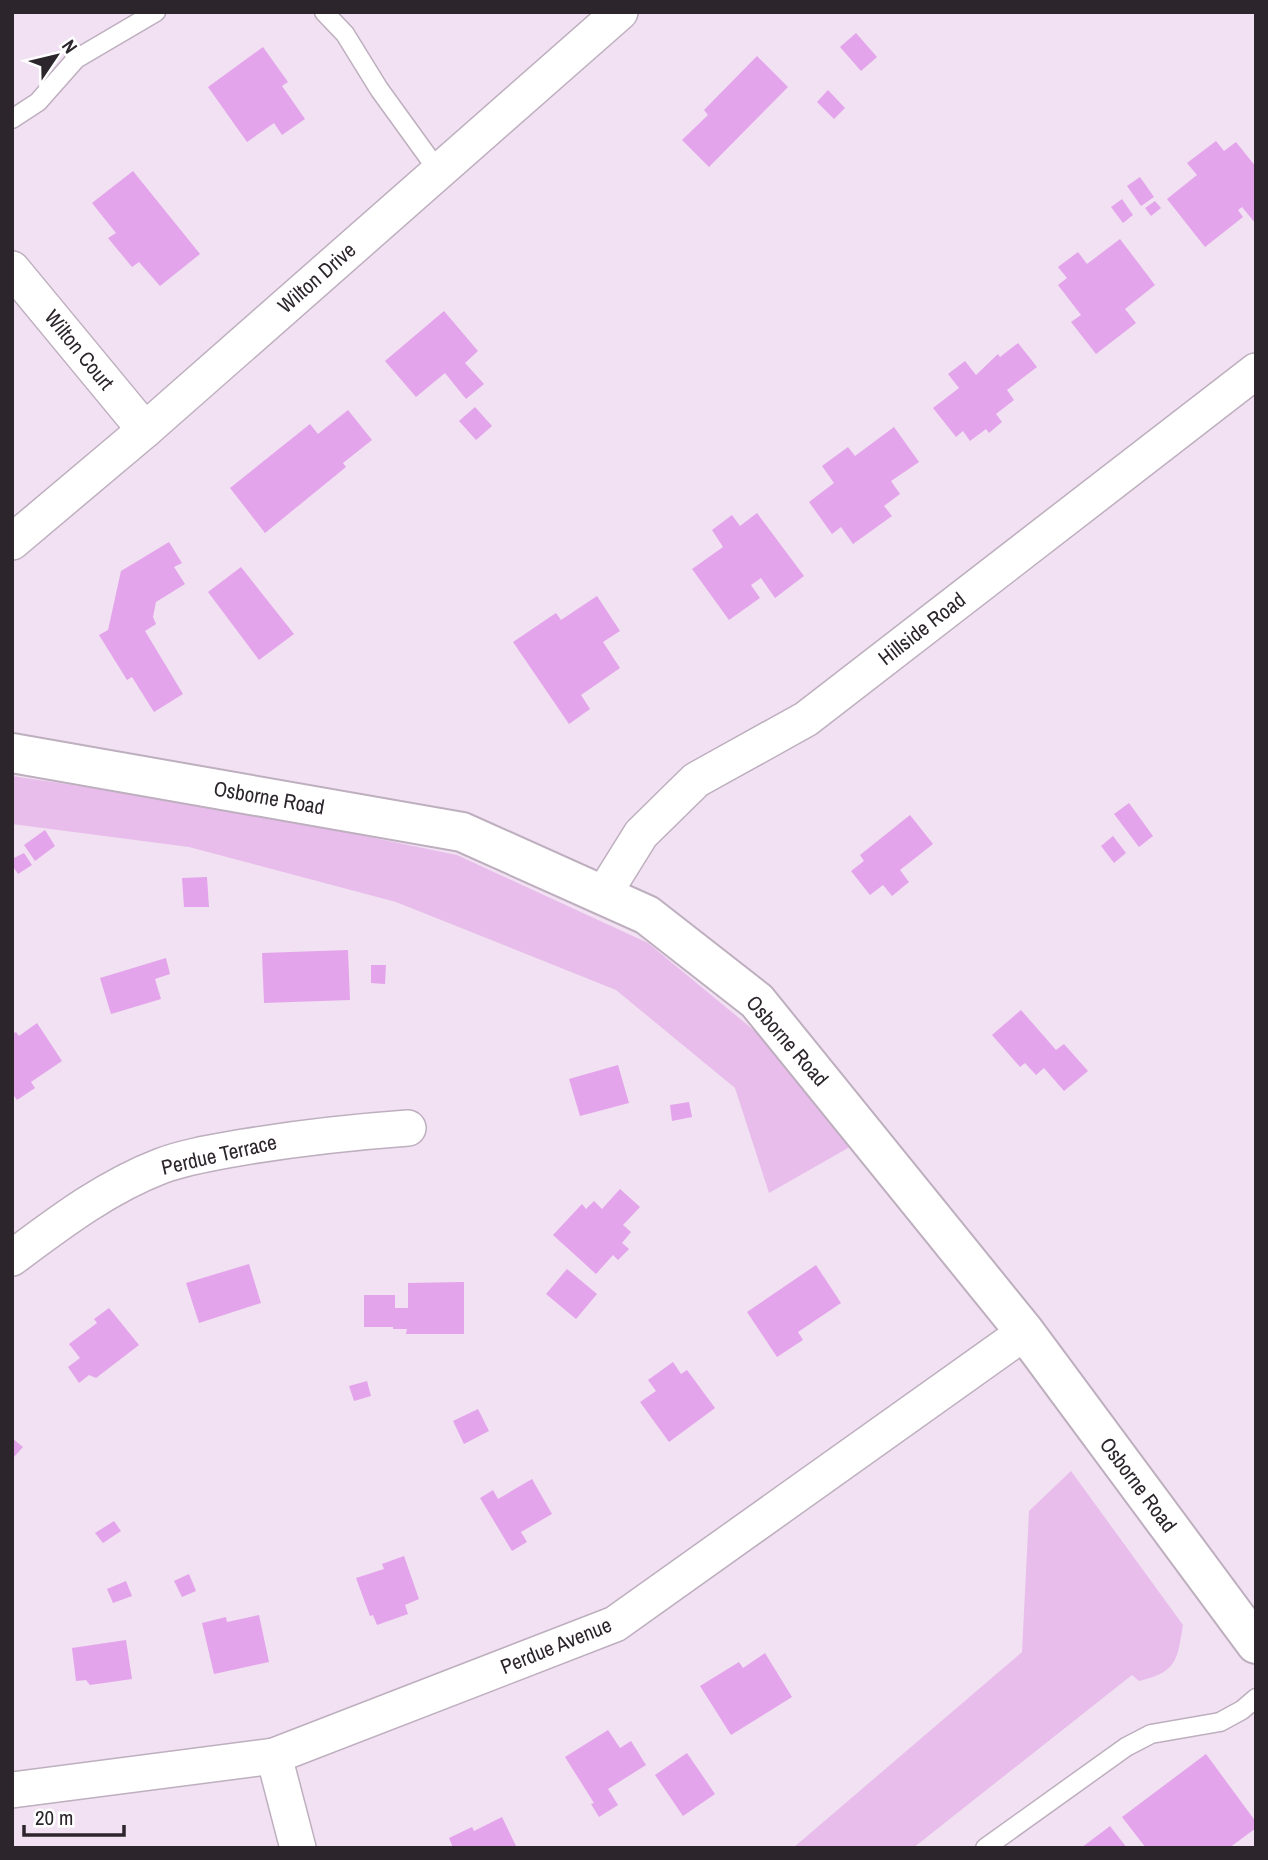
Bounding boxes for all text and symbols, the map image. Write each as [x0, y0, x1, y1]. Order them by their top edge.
north arrow [21, 21, 91, 91]
text: N [56, 34, 84, 58]
street label: Wilton Drive [271, 236, 362, 320]
street label: Wilton Court [38, 303, 121, 396]
street label: Hillside Road [872, 585, 971, 672]
street label: Osborne Road [211, 774, 327, 822]
street label: Osborne Road [740, 989, 835, 1092]
street label: Perdue Terrace [158, 1127, 279, 1182]
street label: Osborne Road [1093, 1431, 1184, 1538]
street label: Perdue Avenue [496, 1610, 616, 1681]
scale bar [24, 1794, 124, 1838]
text: 20 m [35, 1803, 73, 1832]

